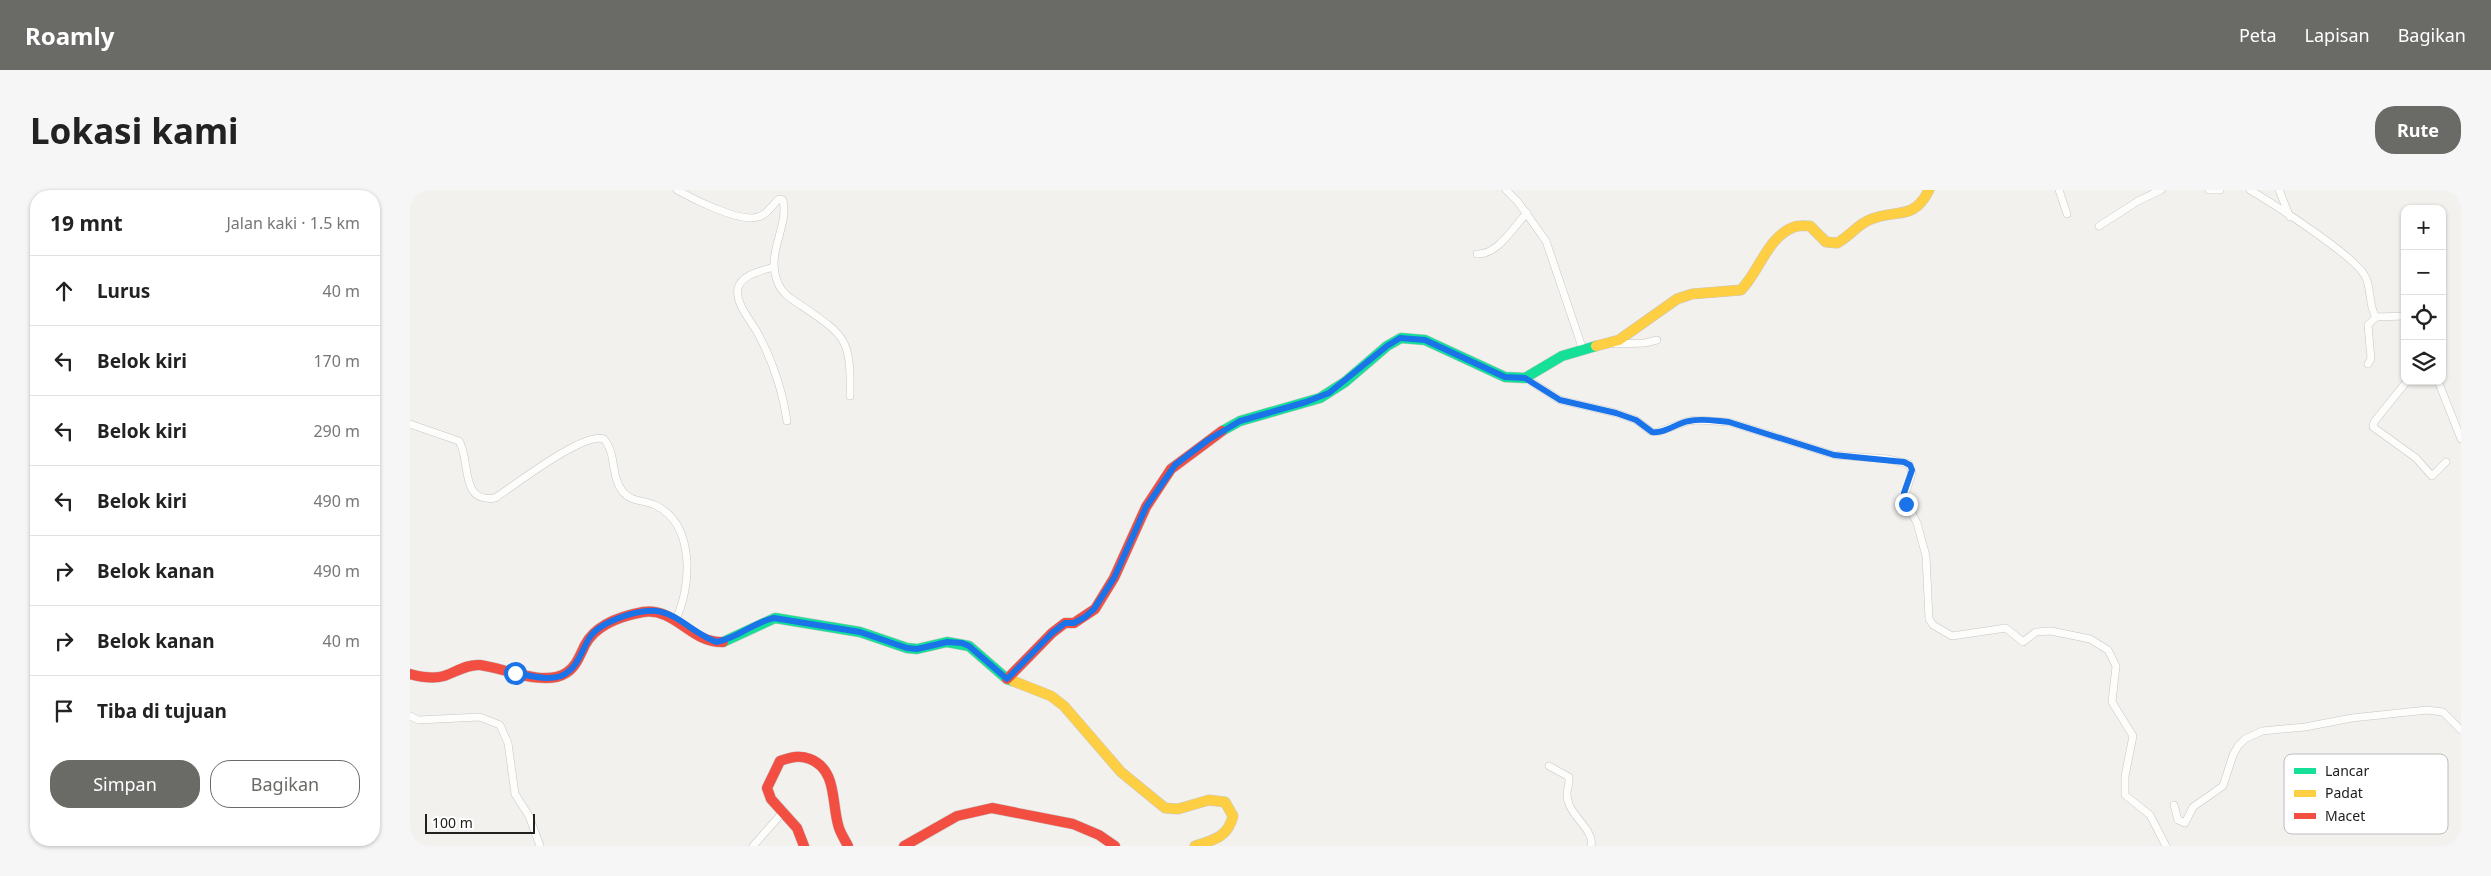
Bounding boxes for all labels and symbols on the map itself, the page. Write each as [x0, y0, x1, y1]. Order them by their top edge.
route end [1895, 493, 1918, 516]
route start [504, 662, 527, 685]
legend [2284, 754, 2448, 834]
text: Lancar [2325, 761, 2369, 780]
text: Padat [2325, 783, 2363, 802]
text: Macet [2325, 806, 2365, 825]
scale bar [425, 811, 535, 834]

